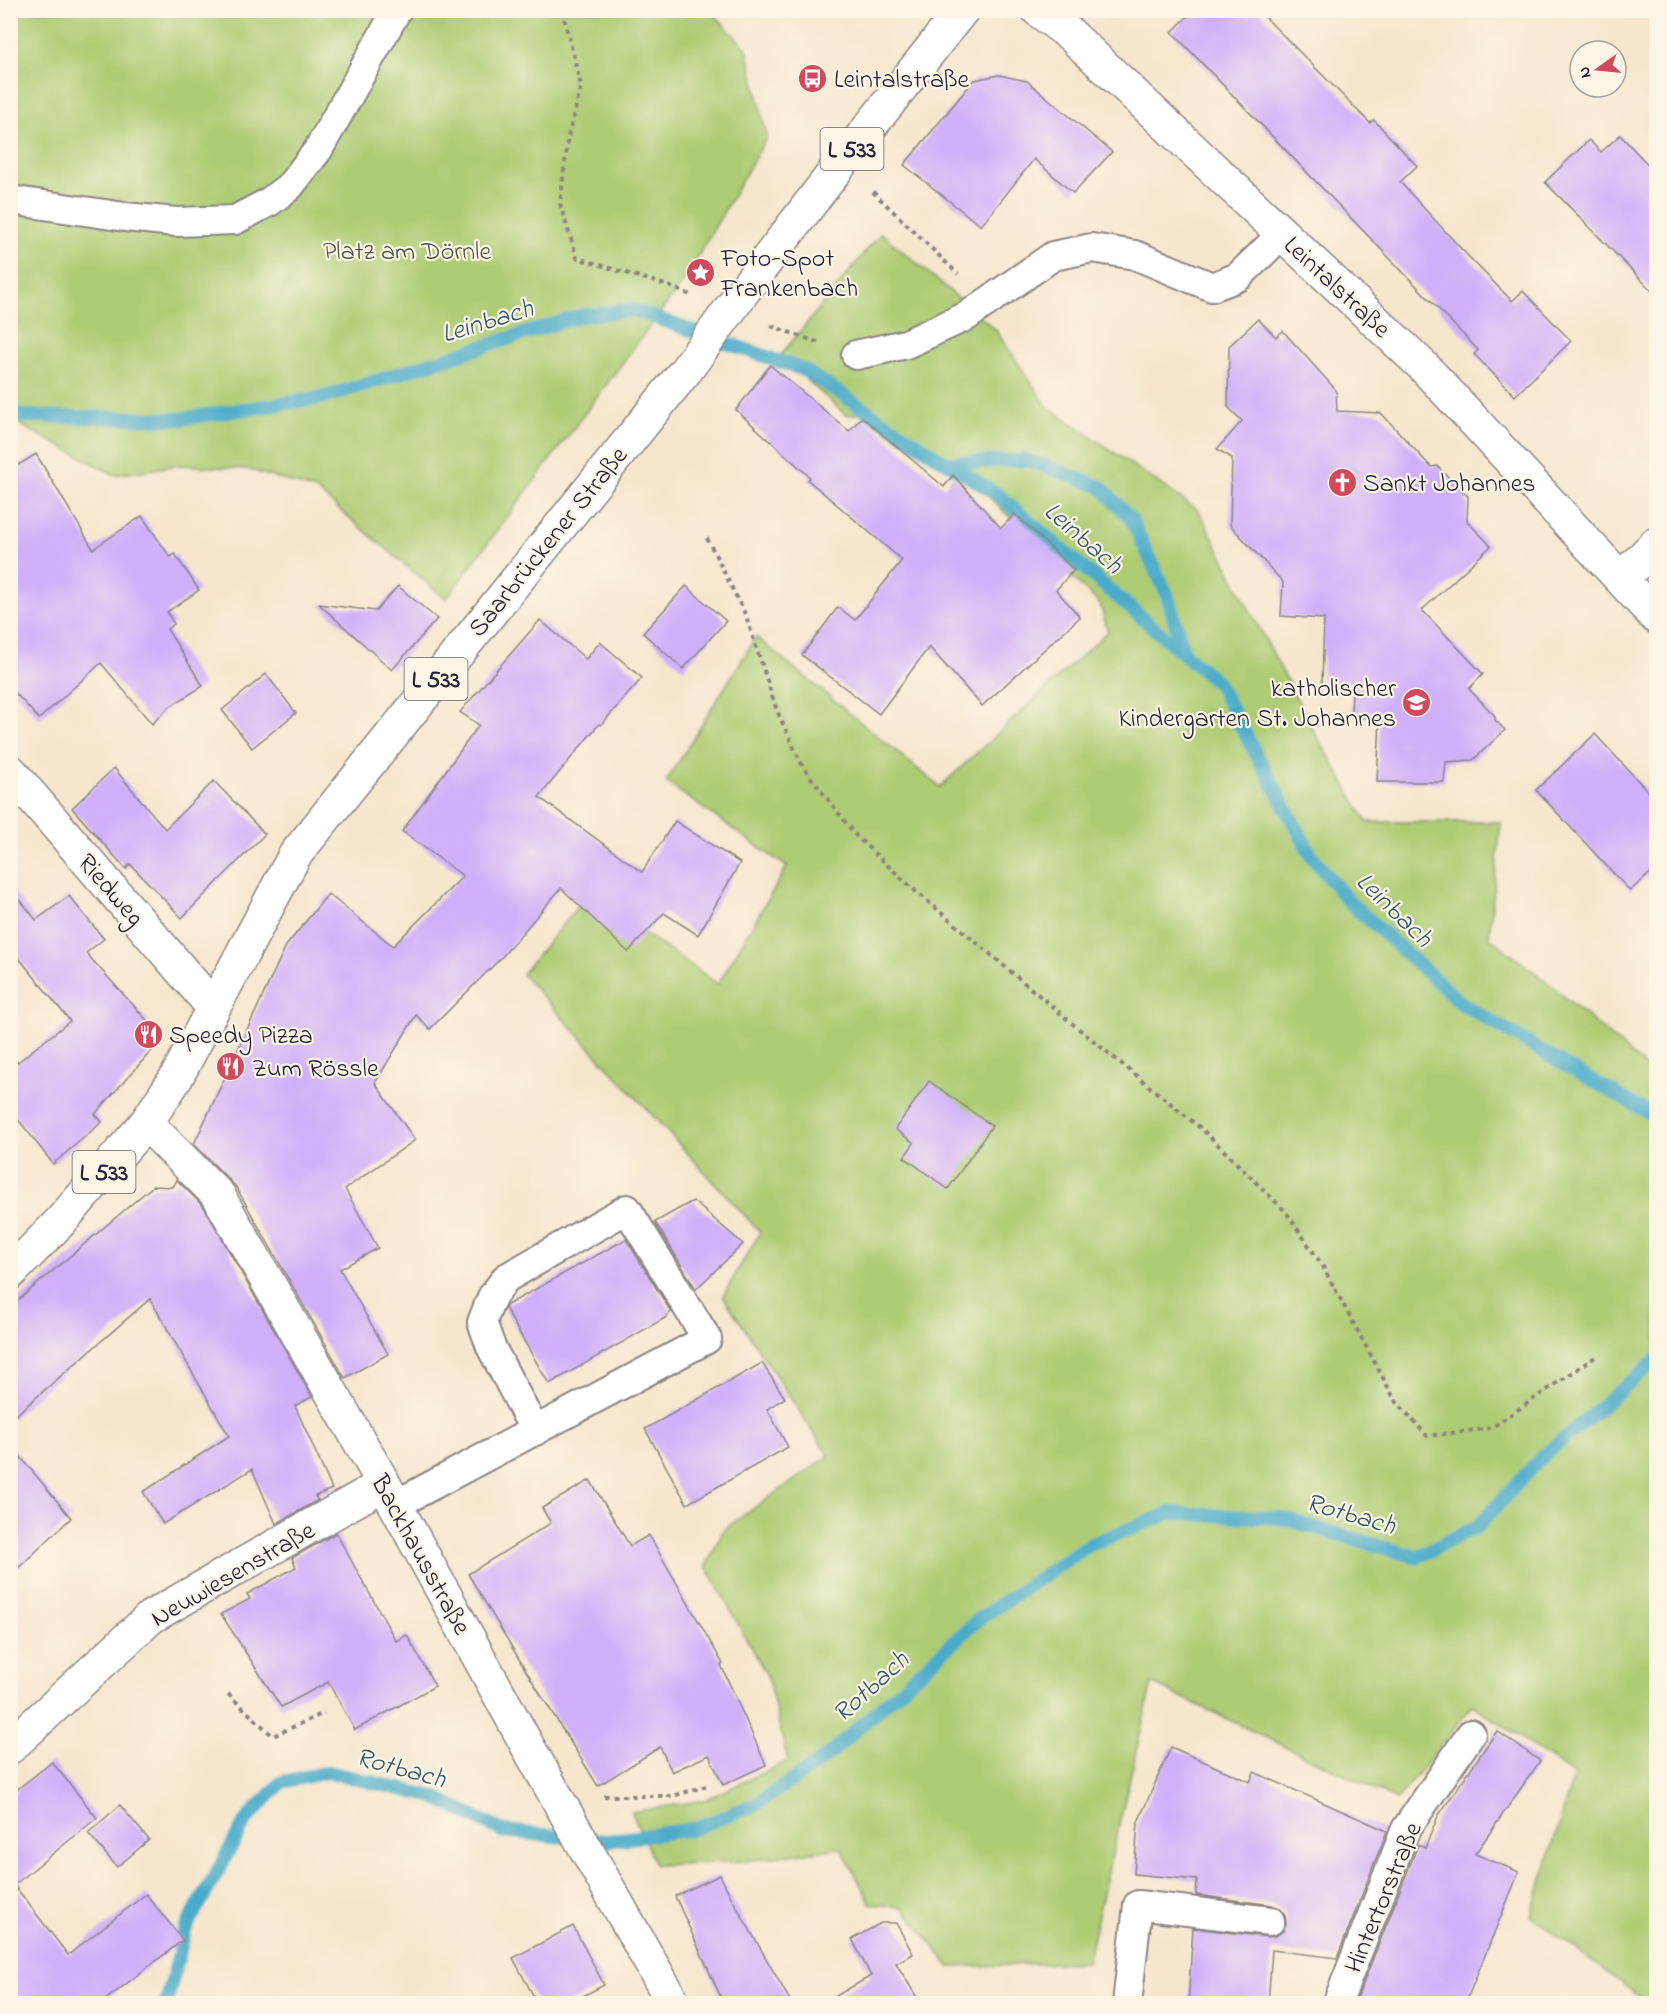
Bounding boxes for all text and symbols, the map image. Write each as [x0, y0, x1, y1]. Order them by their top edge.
north arrow [1568, 39, 1628, 99]
bus stop icon: Leintalstraße [797, 62, 829, 94]
place label: Leintalstraße [834, 62, 970, 100]
text: N [1572, 64, 1598, 81]
road number: L 533 [820, 128, 884, 170]
street label: Leintalstraße [1274, 228, 1399, 348]
park label: Platz am Dörnle [323, 234, 491, 272]
place label: Foto-Spot Frankenbach [720, 241, 858, 309]
place icon: Foto-Spot Frankenbach [684, 256, 716, 288]
water label: Leinbach [437, 290, 539, 355]
street label: Saarbrückener Straße [460, 439, 639, 646]
church icon: Sankt Johannes [1326, 466, 1358, 498]
place label: Sankt Johannes [1363, 466, 1536, 504]
water label: Leinbach [1034, 493, 1131, 585]
road number: L 533 [404, 658, 468, 700]
place label: katholischer Kindergarten St. Johannes [1119, 671, 1397, 739]
school or university icon: katholischer Kindergarten St. Johannes [1401, 686, 1433, 718]
street label: Riedweg [67, 846, 152, 936]
water label: Leinbach [1346, 864, 1441, 958]
restaurant icon: Speedy Pizza [132, 1018, 164, 1050]
place label: Speedy Pizza [169, 1018, 313, 1056]
restaurant icon: Zum Rössle [215, 1051, 247, 1083]
place label: Zum Rössle [252, 1051, 379, 1089]
road number: L 533 [72, 1151, 136, 1193]
street label: Backhausstraße [359, 1467, 479, 1643]
water label: Rotbach [1301, 1484, 1401, 1547]
street label: Neuwiesenstraße [144, 1513, 323, 1638]
water label: Rotbach [825, 1642, 920, 1733]
water label: Rotbach [351, 1739, 451, 1800]
street label: Hintertorstraße [1336, 1816, 1434, 1980]

